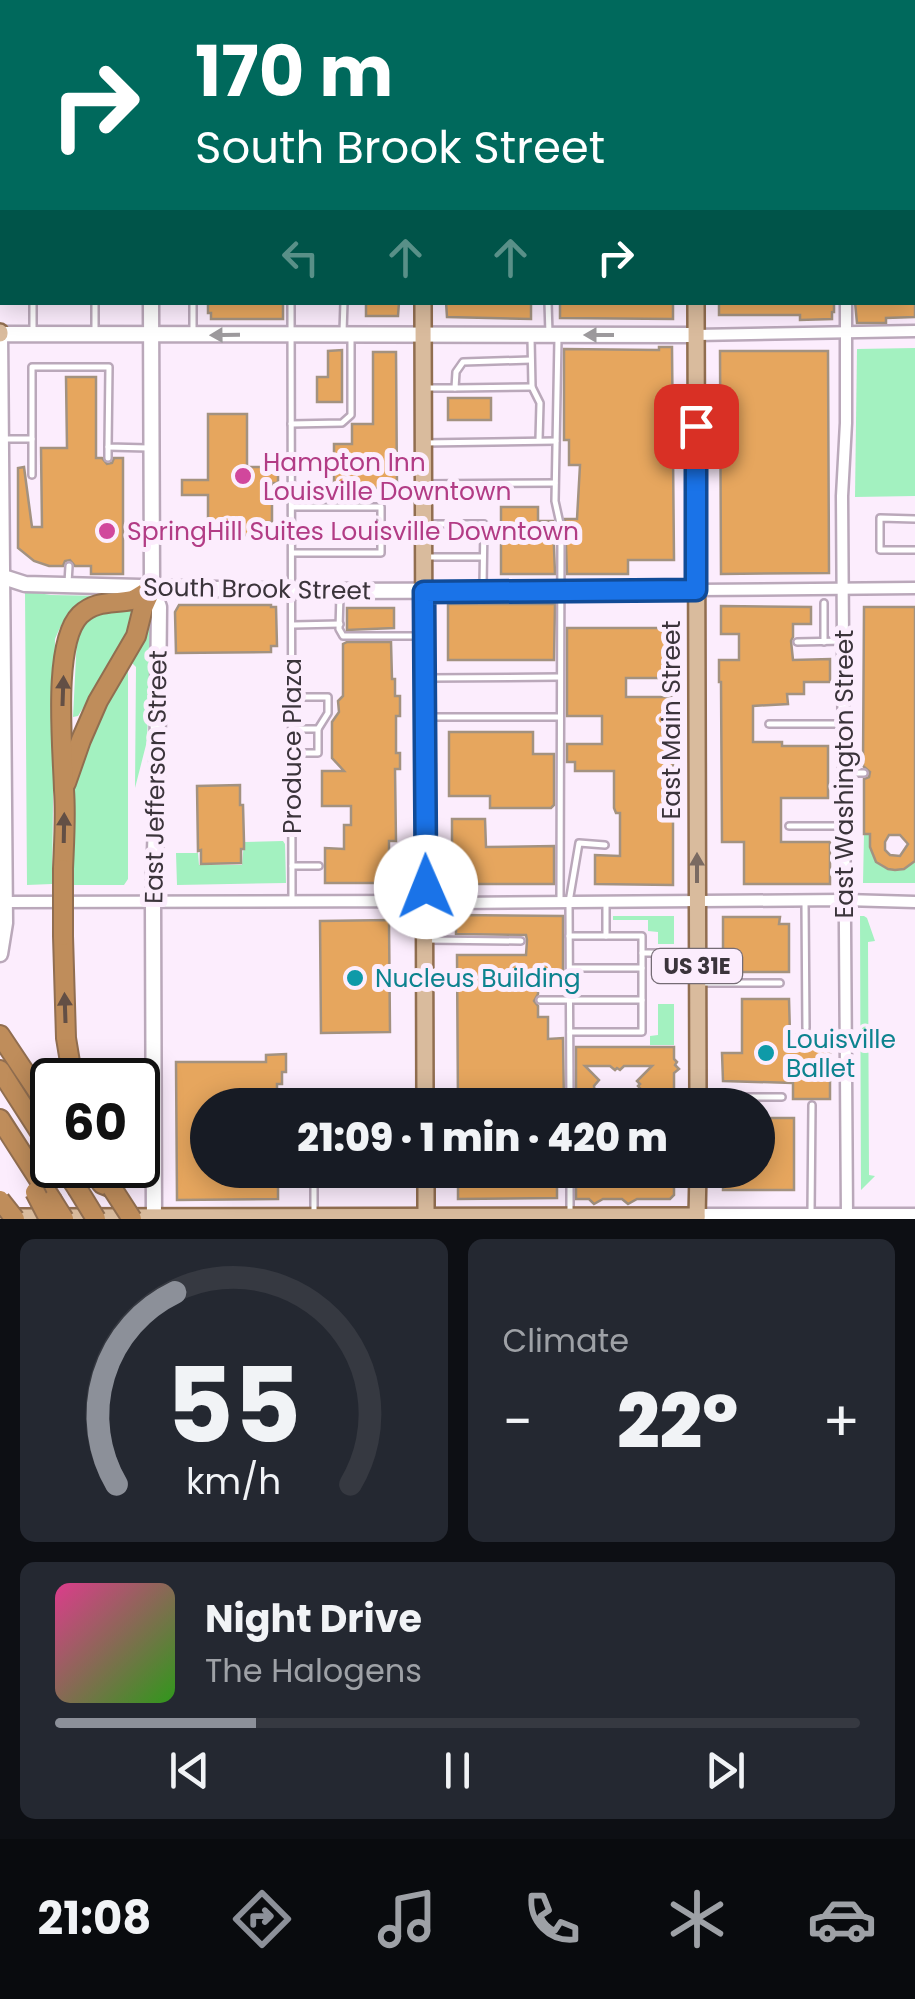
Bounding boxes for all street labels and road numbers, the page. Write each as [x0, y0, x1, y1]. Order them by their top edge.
street label: South Brook Street [143, 570, 371, 608]
street label: East Main Street [654, 620, 689, 820]
street label: East Washington Street [827, 630, 862, 918]
street label: East Jefferson Street [136, 650, 176, 904]
street label: Produce Plaza [275, 658, 310, 834]
road number: US 31E [652, 949, 742, 983]

